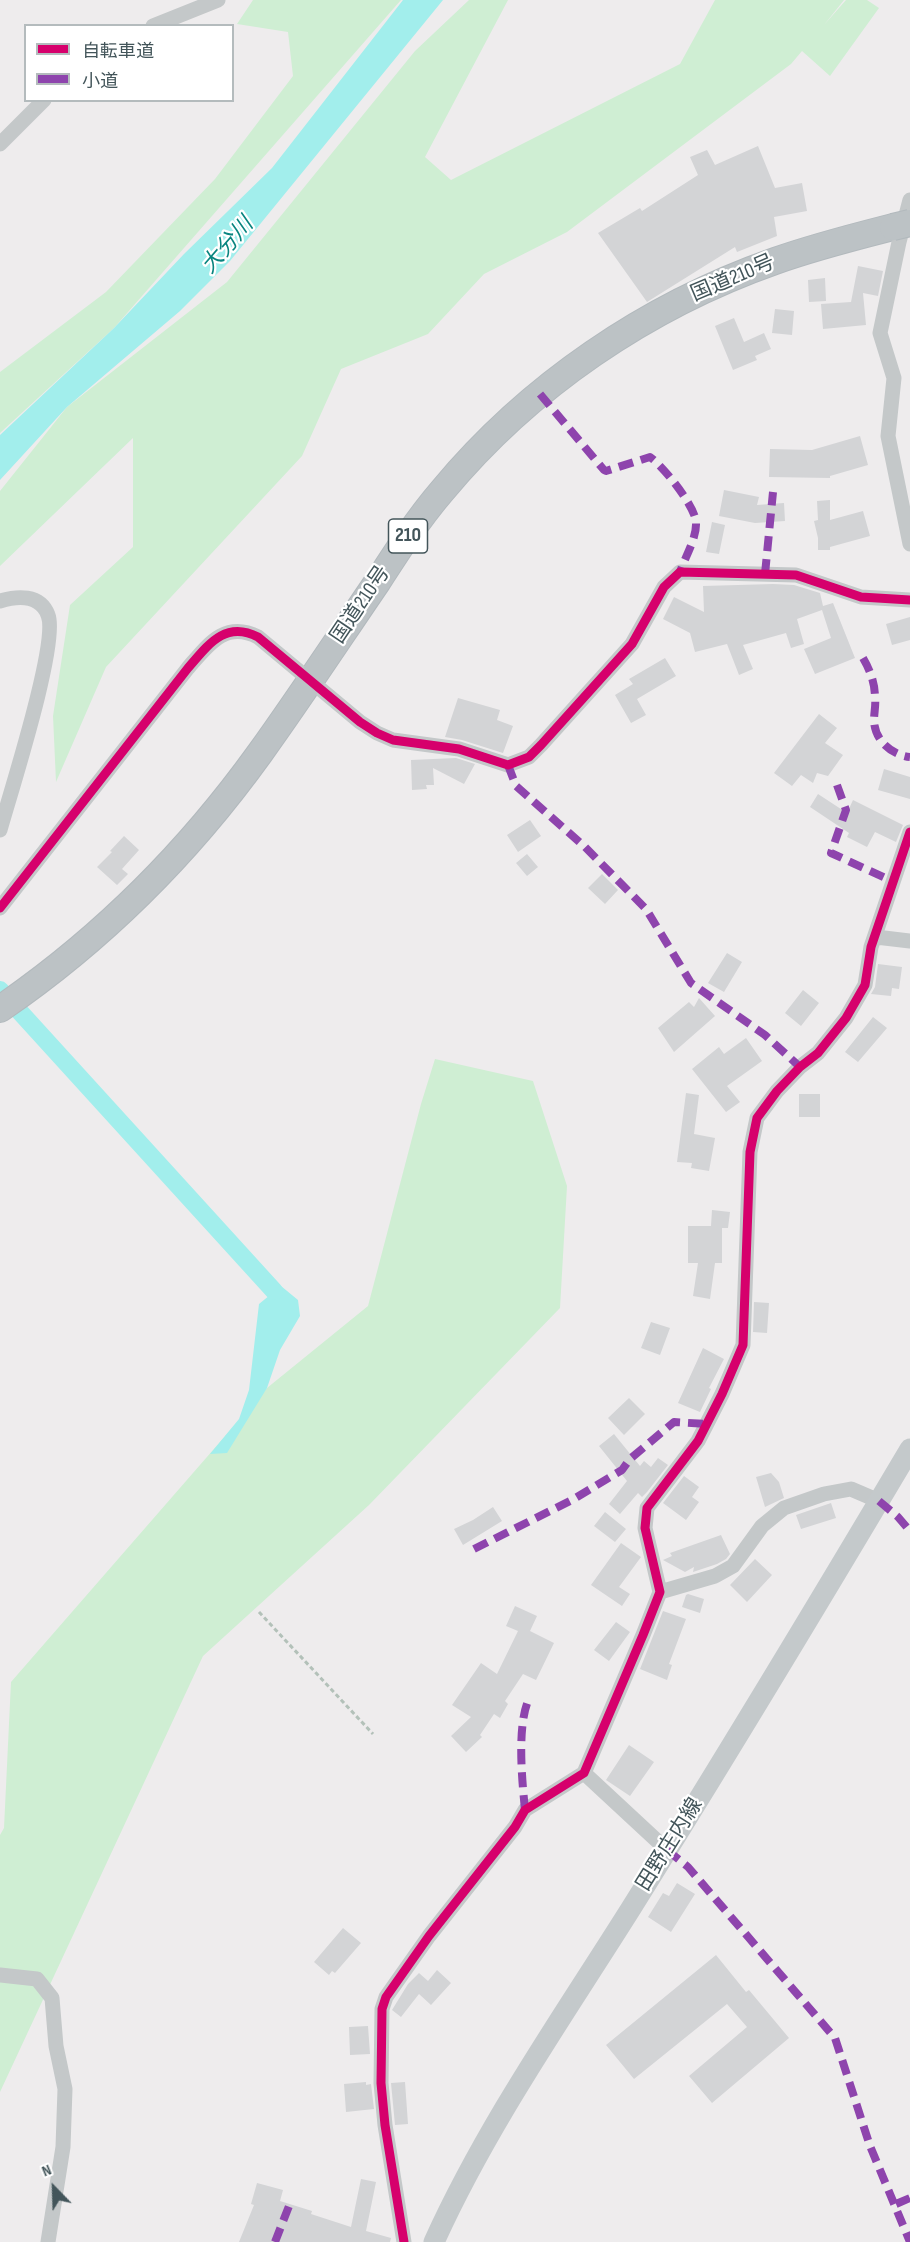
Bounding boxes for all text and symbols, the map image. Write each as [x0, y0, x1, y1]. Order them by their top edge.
legend [24, 24, 234, 102]
text: 自転車道 [82, 41, 154, 62]
text: 小道 [82, 71, 118, 92]
water label: 大分川 [196, 212, 260, 280]
street label: 国道210号 [687, 250, 779, 308]
road number: 210 [388, 519, 428, 553]
street label: 国道210号 [326, 561, 396, 649]
street label: 田野庄内線 [631, 1794, 709, 1896]
north arrow [24, 2158, 84, 2218]
text: N [39, 2161, 54, 2181]

